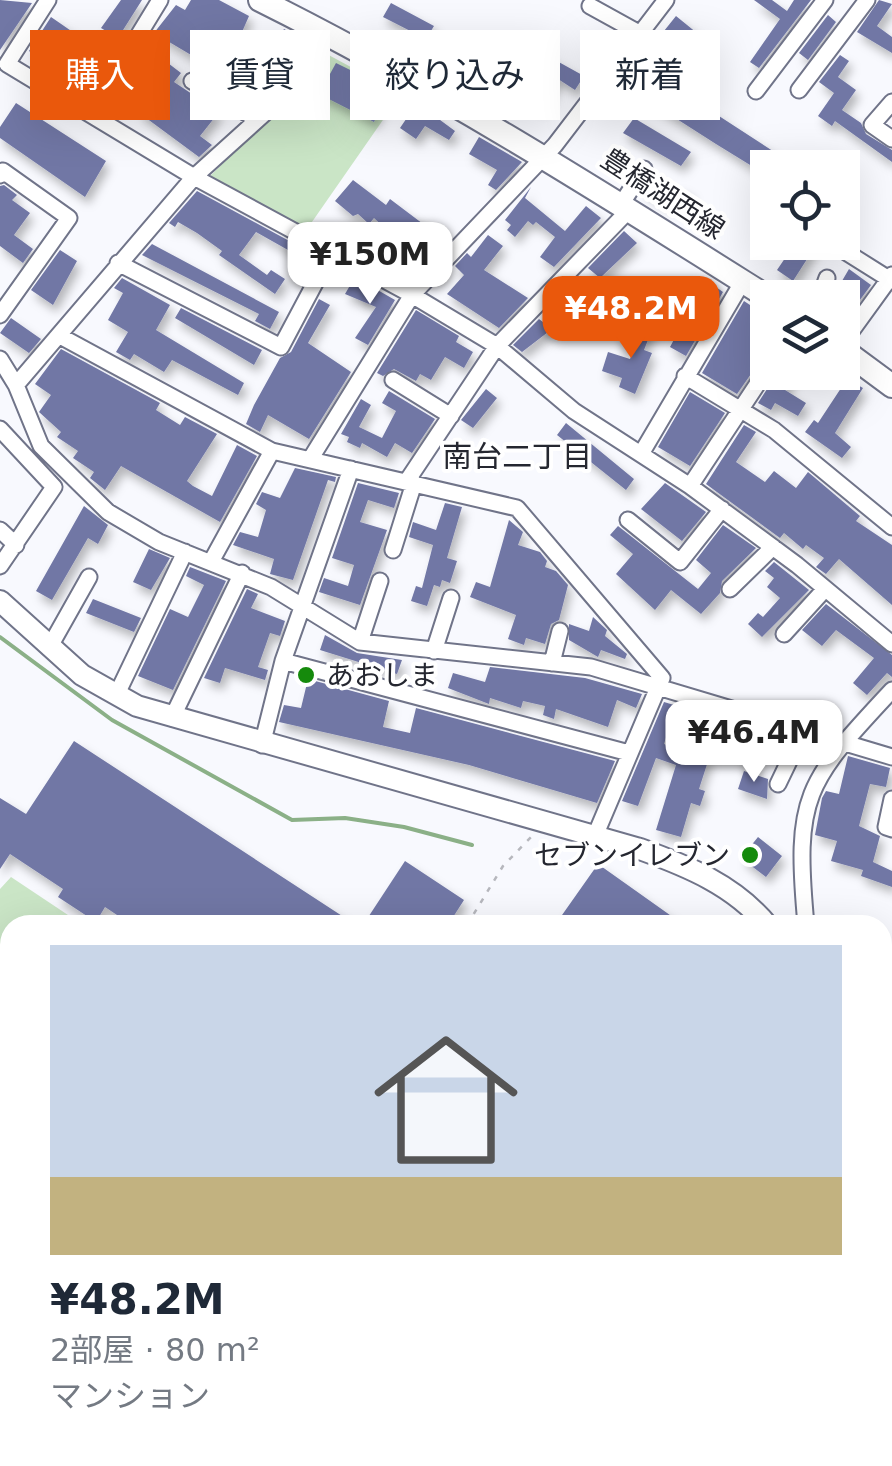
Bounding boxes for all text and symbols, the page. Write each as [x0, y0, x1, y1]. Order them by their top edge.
chip: 購入 [30, 30, 170, 120]
chip: 賃貸 [190, 30, 330, 120]
chip: 絞り込み [350, 30, 560, 120]
chip: 新着 [580, 30, 720, 120]
street label: 豊橋湖西線 [595, 142, 731, 246]
map controls [750, 150, 860, 390]
button: locate [750, 150, 860, 260]
pin: ¥150M [300, 222, 440, 307]
text: ¥150M [310, 235, 430, 273]
pin: ¥48.2M [550, 276, 712, 361]
button: layers [750, 280, 860, 390]
text: ¥48.2M [564, 289, 698, 327]
district label: 南台二丁目 [442, 439, 592, 474]
place label: あおしま [326, 659, 438, 692]
marker: あおしま [295, 664, 317, 686]
pin: ¥46.4M [673, 700, 835, 785]
text: ¥46.4M [687, 713, 821, 751]
place label: セブンイレブン [534, 839, 730, 872]
marker: セブンイレブン [739, 844, 761, 866]
icon: home [356, 1010, 536, 1190]
text: ¥48.2M [50, 1275, 225, 1324]
text: 2部屋 · 80 m² [50, 1331, 260, 1369]
text: マンション [50, 1377, 210, 1415]

